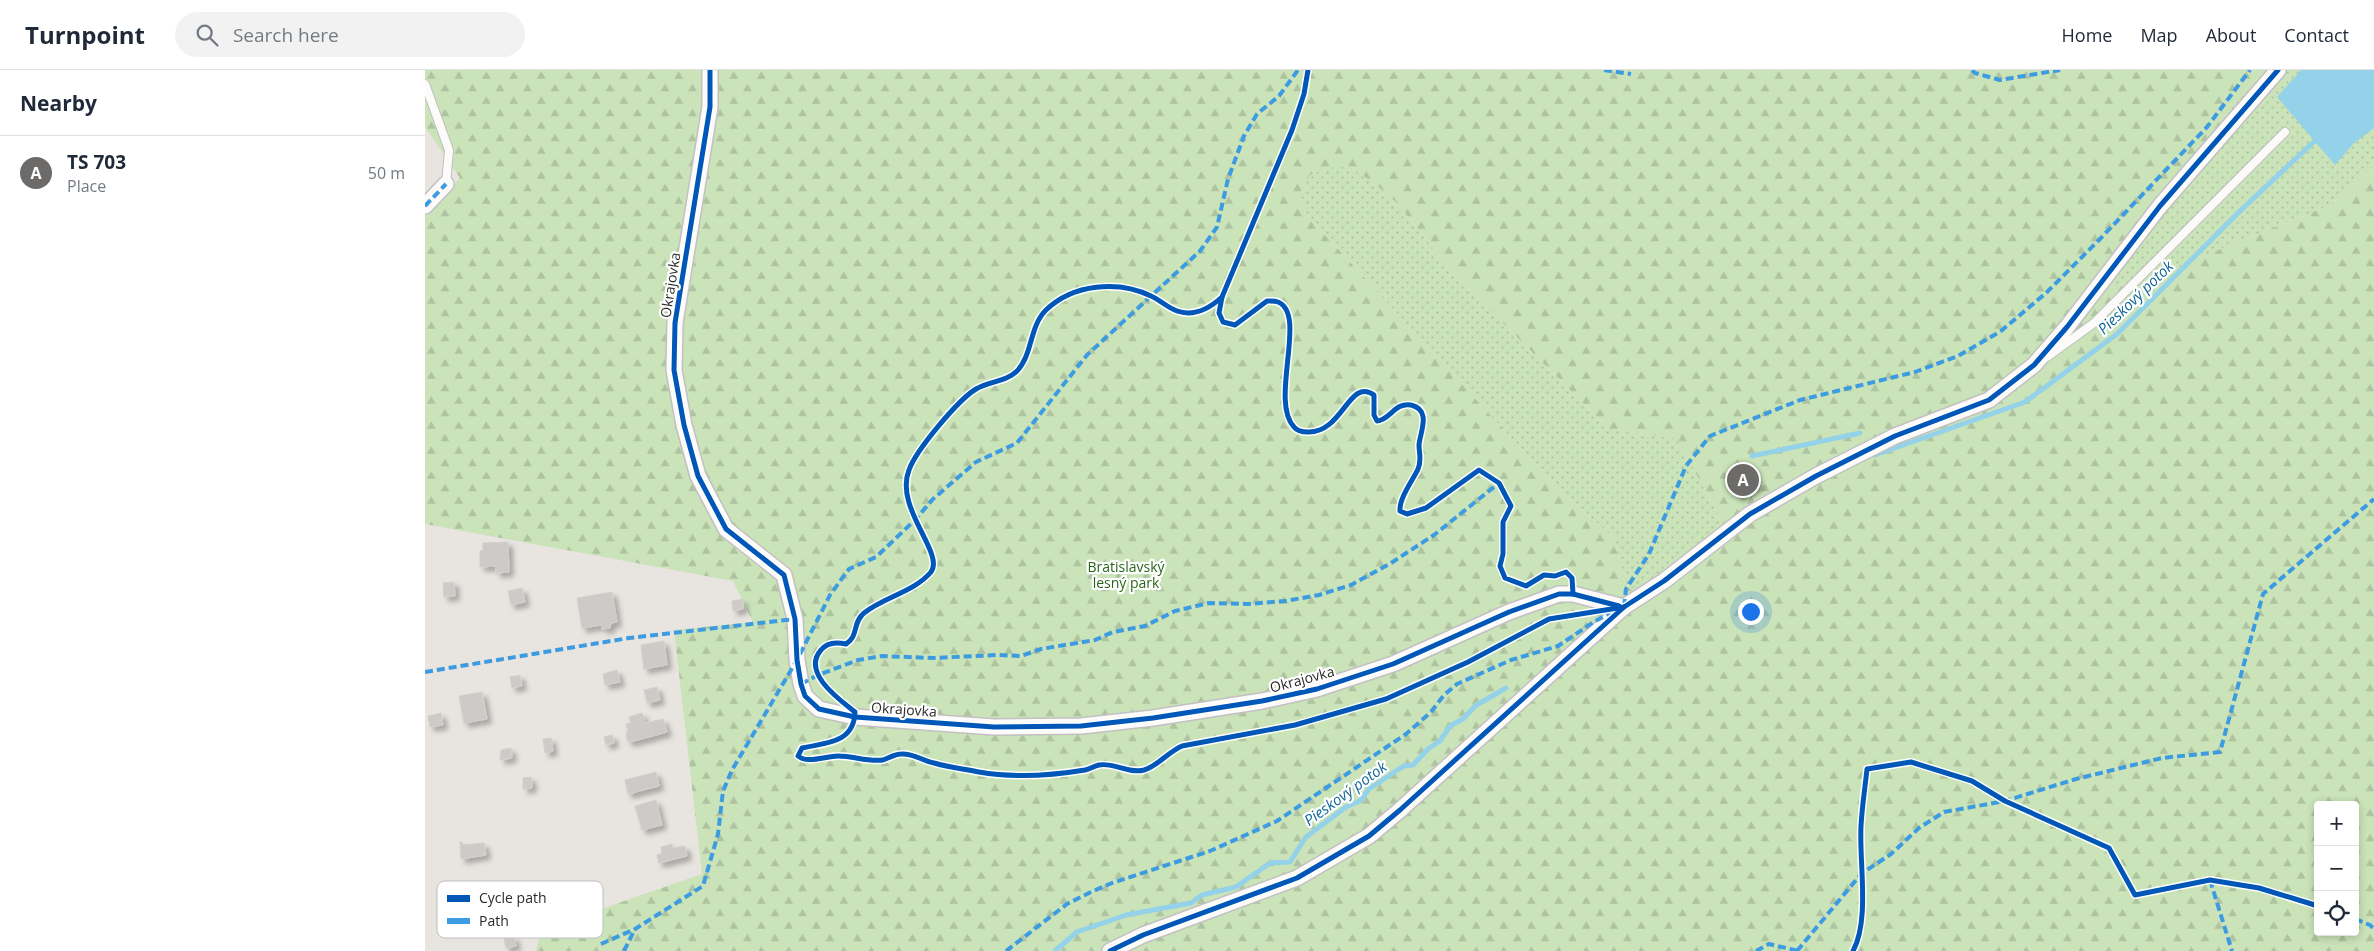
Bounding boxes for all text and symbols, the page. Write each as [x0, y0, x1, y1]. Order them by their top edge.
search box [175, 12, 525, 57]
text: Turnpoint [25, 18, 145, 51]
icon: search [193, 21, 221, 49]
text: Search here [233, 22, 339, 48]
text: Home [2062, 23, 2112, 47]
text: Map [2140, 23, 2178, 47]
text: About [2206, 23, 2256, 47]
text: Contact [2284, 23, 2349, 47]
text: Nearby [20, 89, 97, 117]
text: TS 703 [67, 149, 126, 175]
text: A [30, 162, 42, 184]
text: 50 m [368, 162, 405, 184]
text: Place [67, 175, 106, 197]
street label: Okrajovka [655, 251, 685, 319]
water label: Pieskový potok [2093, 255, 2178, 338]
pin: A [1727, 461, 1759, 499]
park label: Bratislavský lesný park [1087, 557, 1166, 592]
your location [1738, 599, 1764, 625]
street label: Okrajovka [1268, 661, 1336, 697]
street label: Okrajovka [870, 697, 938, 721]
water label: Pieskový potok [1300, 756, 1391, 830]
map controls [2314, 801, 2359, 936]
button: + [2314, 801, 2359, 846]
button: − [2314, 846, 2359, 891]
legend [437, 881, 603, 938]
text: Cycle path [479, 888, 547, 907]
button: locate [2314, 891, 2359, 936]
text: Path [479, 911, 509, 930]

